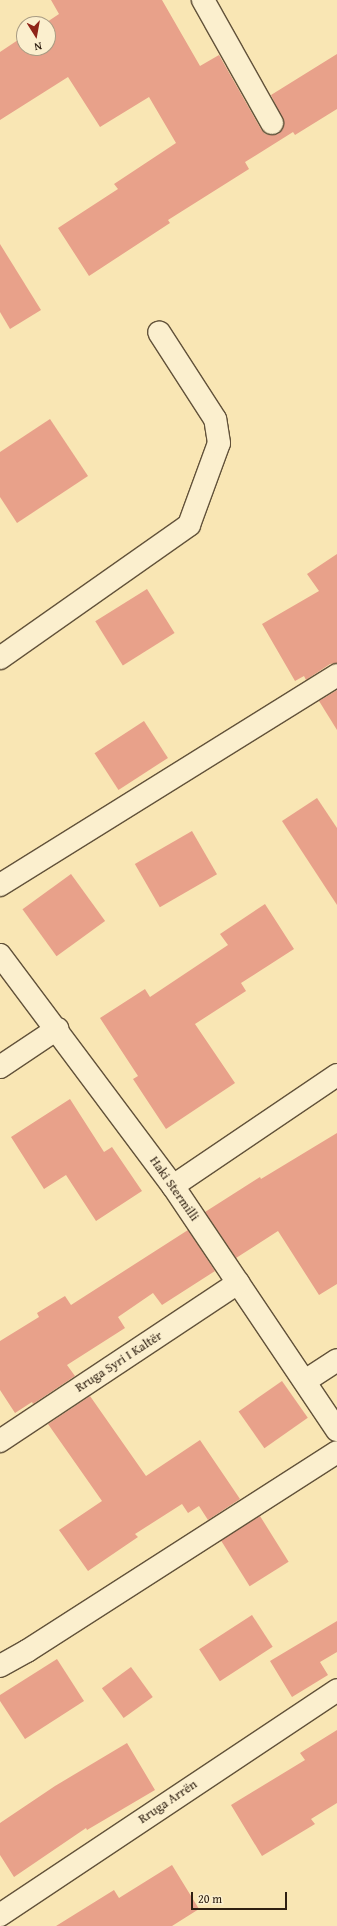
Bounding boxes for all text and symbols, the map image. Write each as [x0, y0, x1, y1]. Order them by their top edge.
north arrow [16, 16, 56, 56]
text: N [33, 38, 43, 55]
street label: Haki Stermilli [146, 1154, 202, 1224]
street label: Rruga Syri I Kaltër [73, 1328, 165, 1396]
street label: Rruga Arrën [136, 1777, 200, 1827]
scale bar [193, 1884, 289, 1910]
text: 20 m [198, 1890, 222, 1907]

